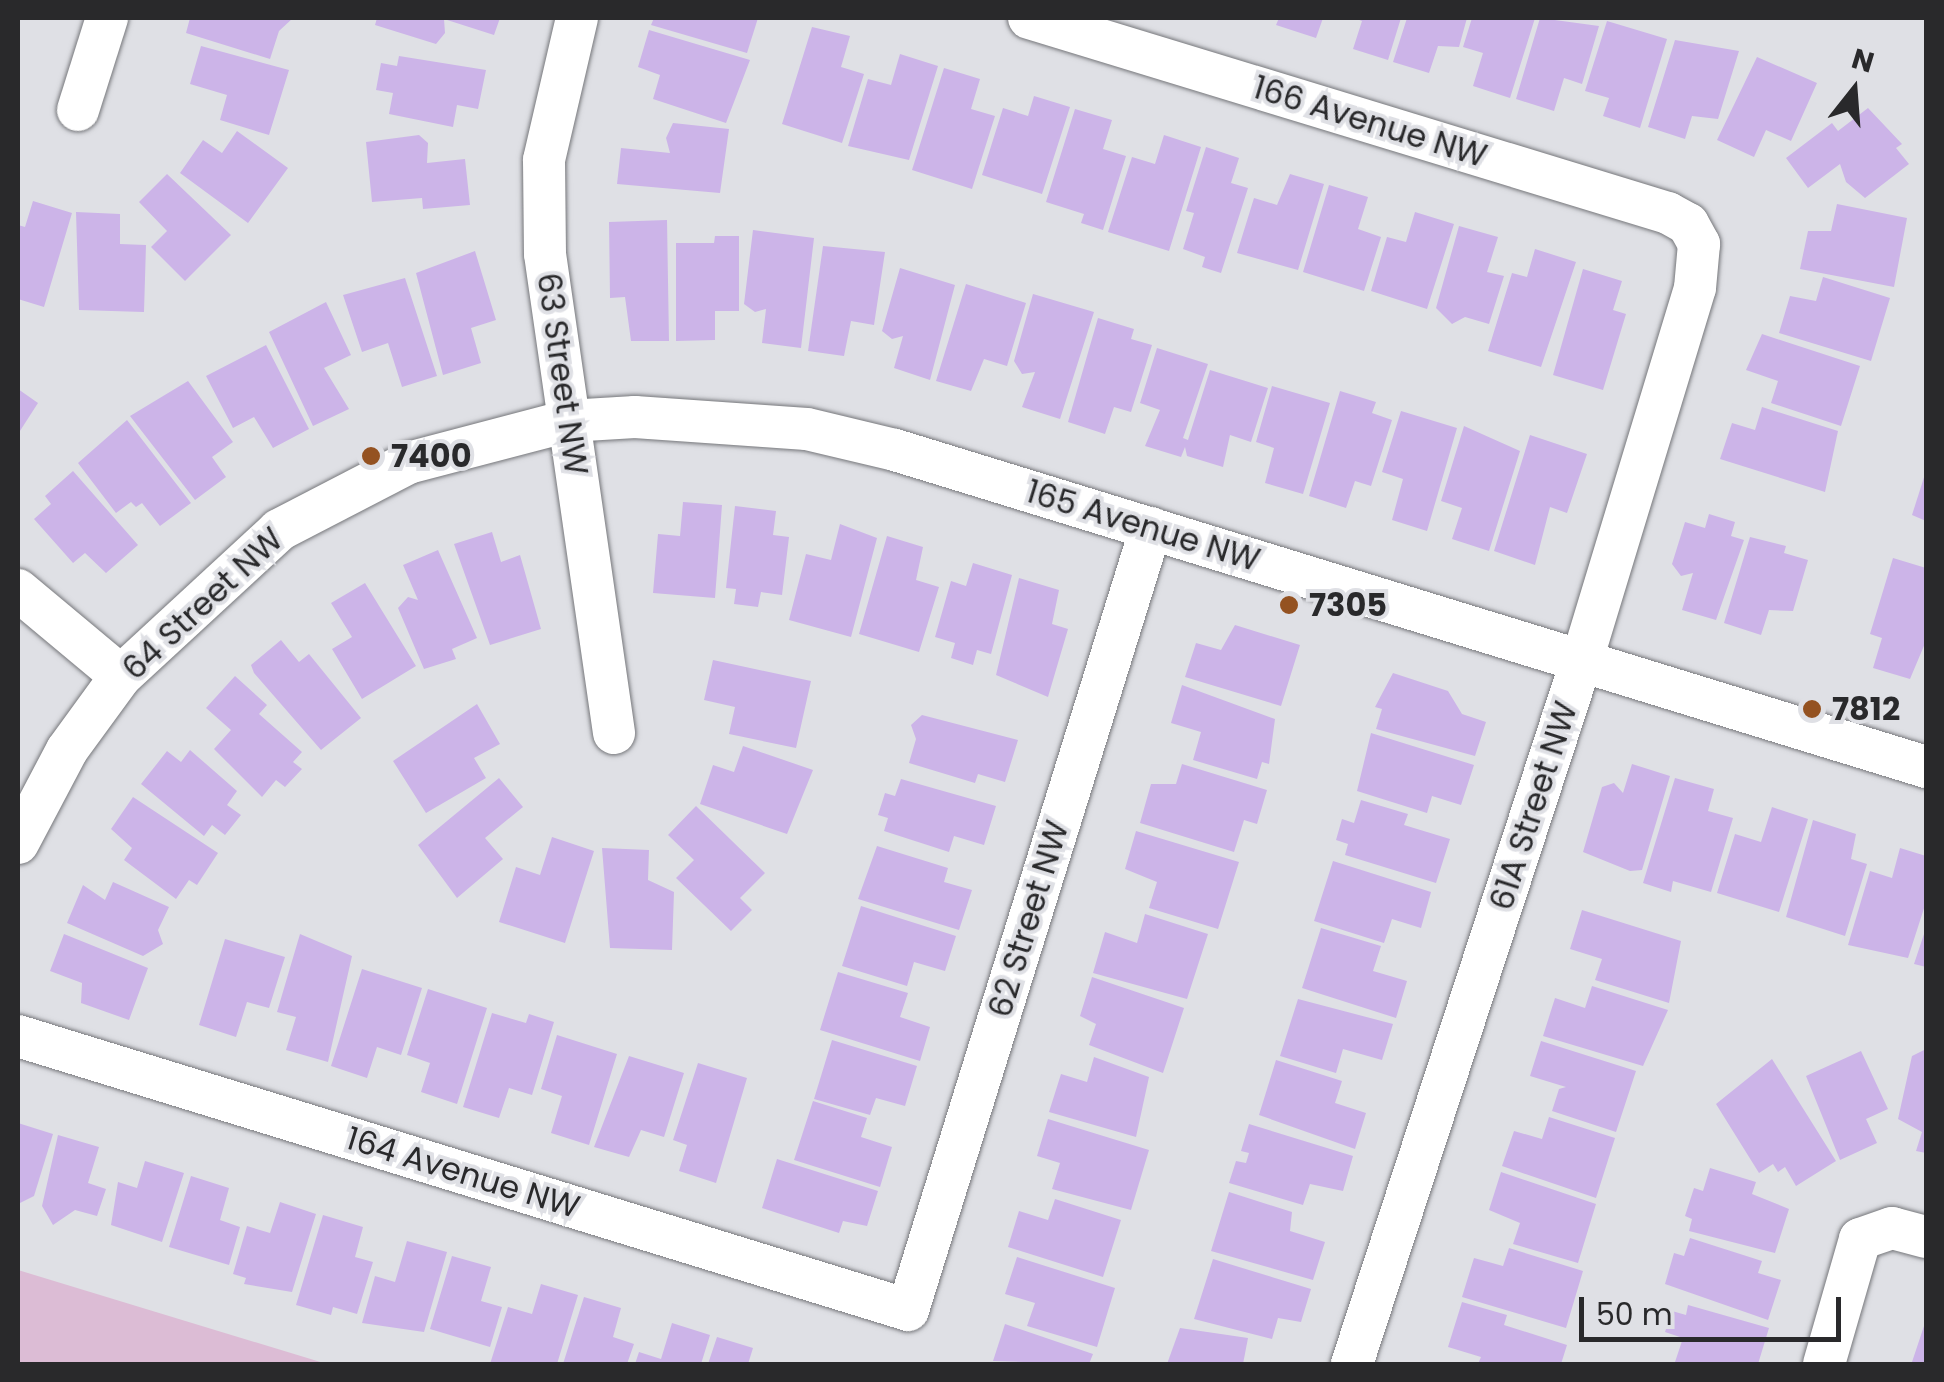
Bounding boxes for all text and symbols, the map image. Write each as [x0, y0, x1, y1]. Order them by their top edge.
text: N [1847, 39, 1879, 83]
north arrow [1804, 40, 1904, 140]
street label: 166 Avenue NW [1249, 68, 1491, 176]
street label: 63 Street NW [529, 270, 595, 478]
place label: 7400 [391, 437, 472, 475]
marker: 7400 [360, 445, 382, 467]
street label: 165 Avenue NW [1022, 472, 1264, 580]
street label: 64 Street NW [115, 520, 291, 688]
place label: 7305 [1309, 586, 1387, 624]
marker: 7305 [1278, 594, 1300, 616]
place label: 7812 [1832, 690, 1900, 728]
street label: 61A Street NW [1482, 697, 1586, 915]
marker: 7812 [1801, 698, 1823, 720]
street label: 62 Street NW [981, 816, 1077, 1022]
street label: 164 Avenue NW [342, 1119, 584, 1227]
scale bar [1584, 1277, 1846, 1339]
text: 50 m [1596, 1293, 1673, 1336]

